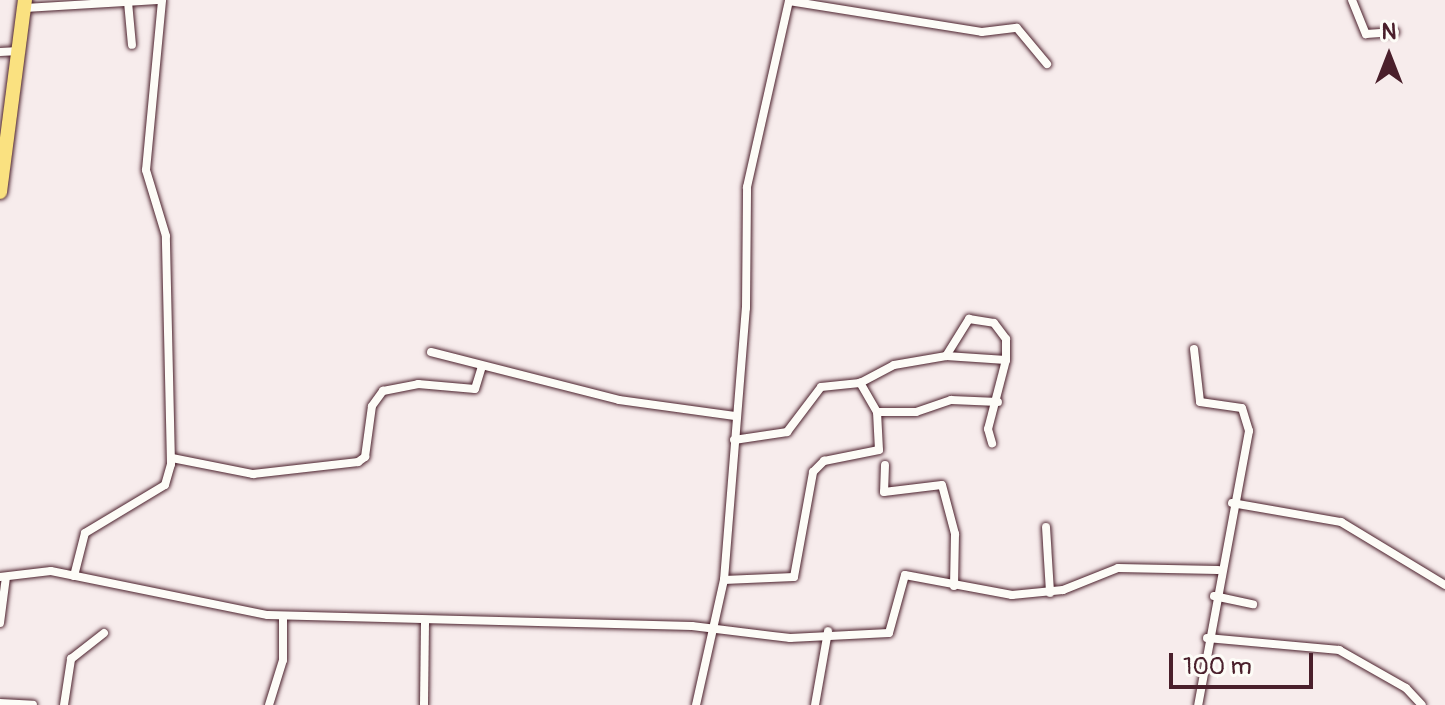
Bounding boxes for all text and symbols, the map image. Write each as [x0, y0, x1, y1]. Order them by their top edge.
north arrow [1349, 16, 1429, 96]
text: N [1382, 18, 1396, 46]
scale bar [1173, 637, 1317, 687]
text: 100 m [1183, 652, 1252, 681]

